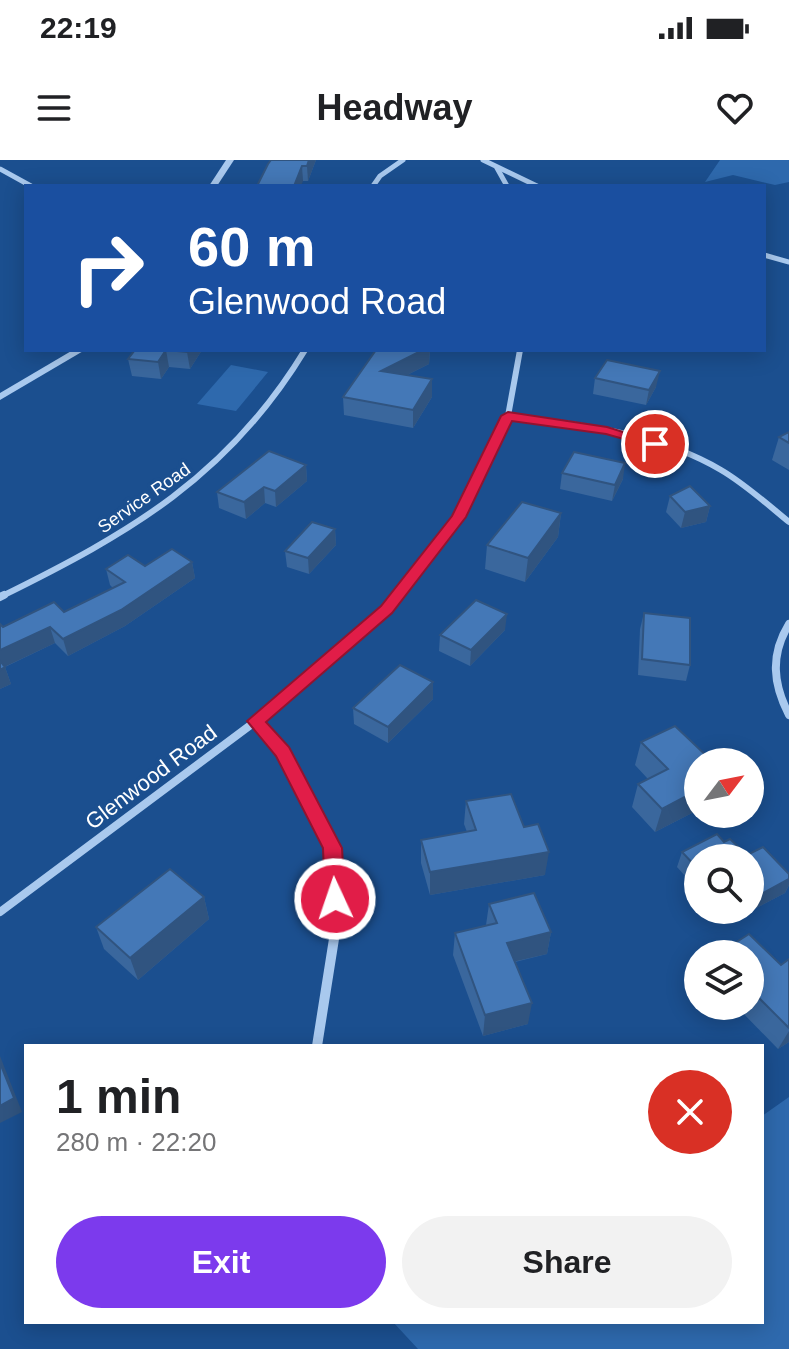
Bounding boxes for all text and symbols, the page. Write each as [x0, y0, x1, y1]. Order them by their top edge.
text: 22:19 [40, 11, 117, 44]
icon: menu [32, 86, 76, 130]
icon: heart [713, 86, 757, 130]
text: Headway [316, 87, 473, 128]
text: 60 m [188, 215, 316, 278]
icon: right [56, 216, 160, 320]
text: Glenwood Road [188, 281, 446, 322]
pin [621, 410, 689, 478]
icon: arrive [633, 422, 677, 466]
street label: Service Road [94, 459, 194, 537]
street label: Glenwood Road [80, 720, 222, 834]
north arrow [684, 748, 764, 828]
map controls [684, 748, 764, 1020]
button: search [684, 844, 764, 924]
position arrow [293, 857, 377, 941]
button: layers [684, 940, 764, 1020]
text: 1 min [56, 1070, 181, 1123]
button: close [648, 1070, 732, 1154]
text: 280 m · 22:20 [56, 1127, 216, 1157]
button: Exit [56, 1216, 386, 1308]
button: Share [402, 1216, 732, 1308]

